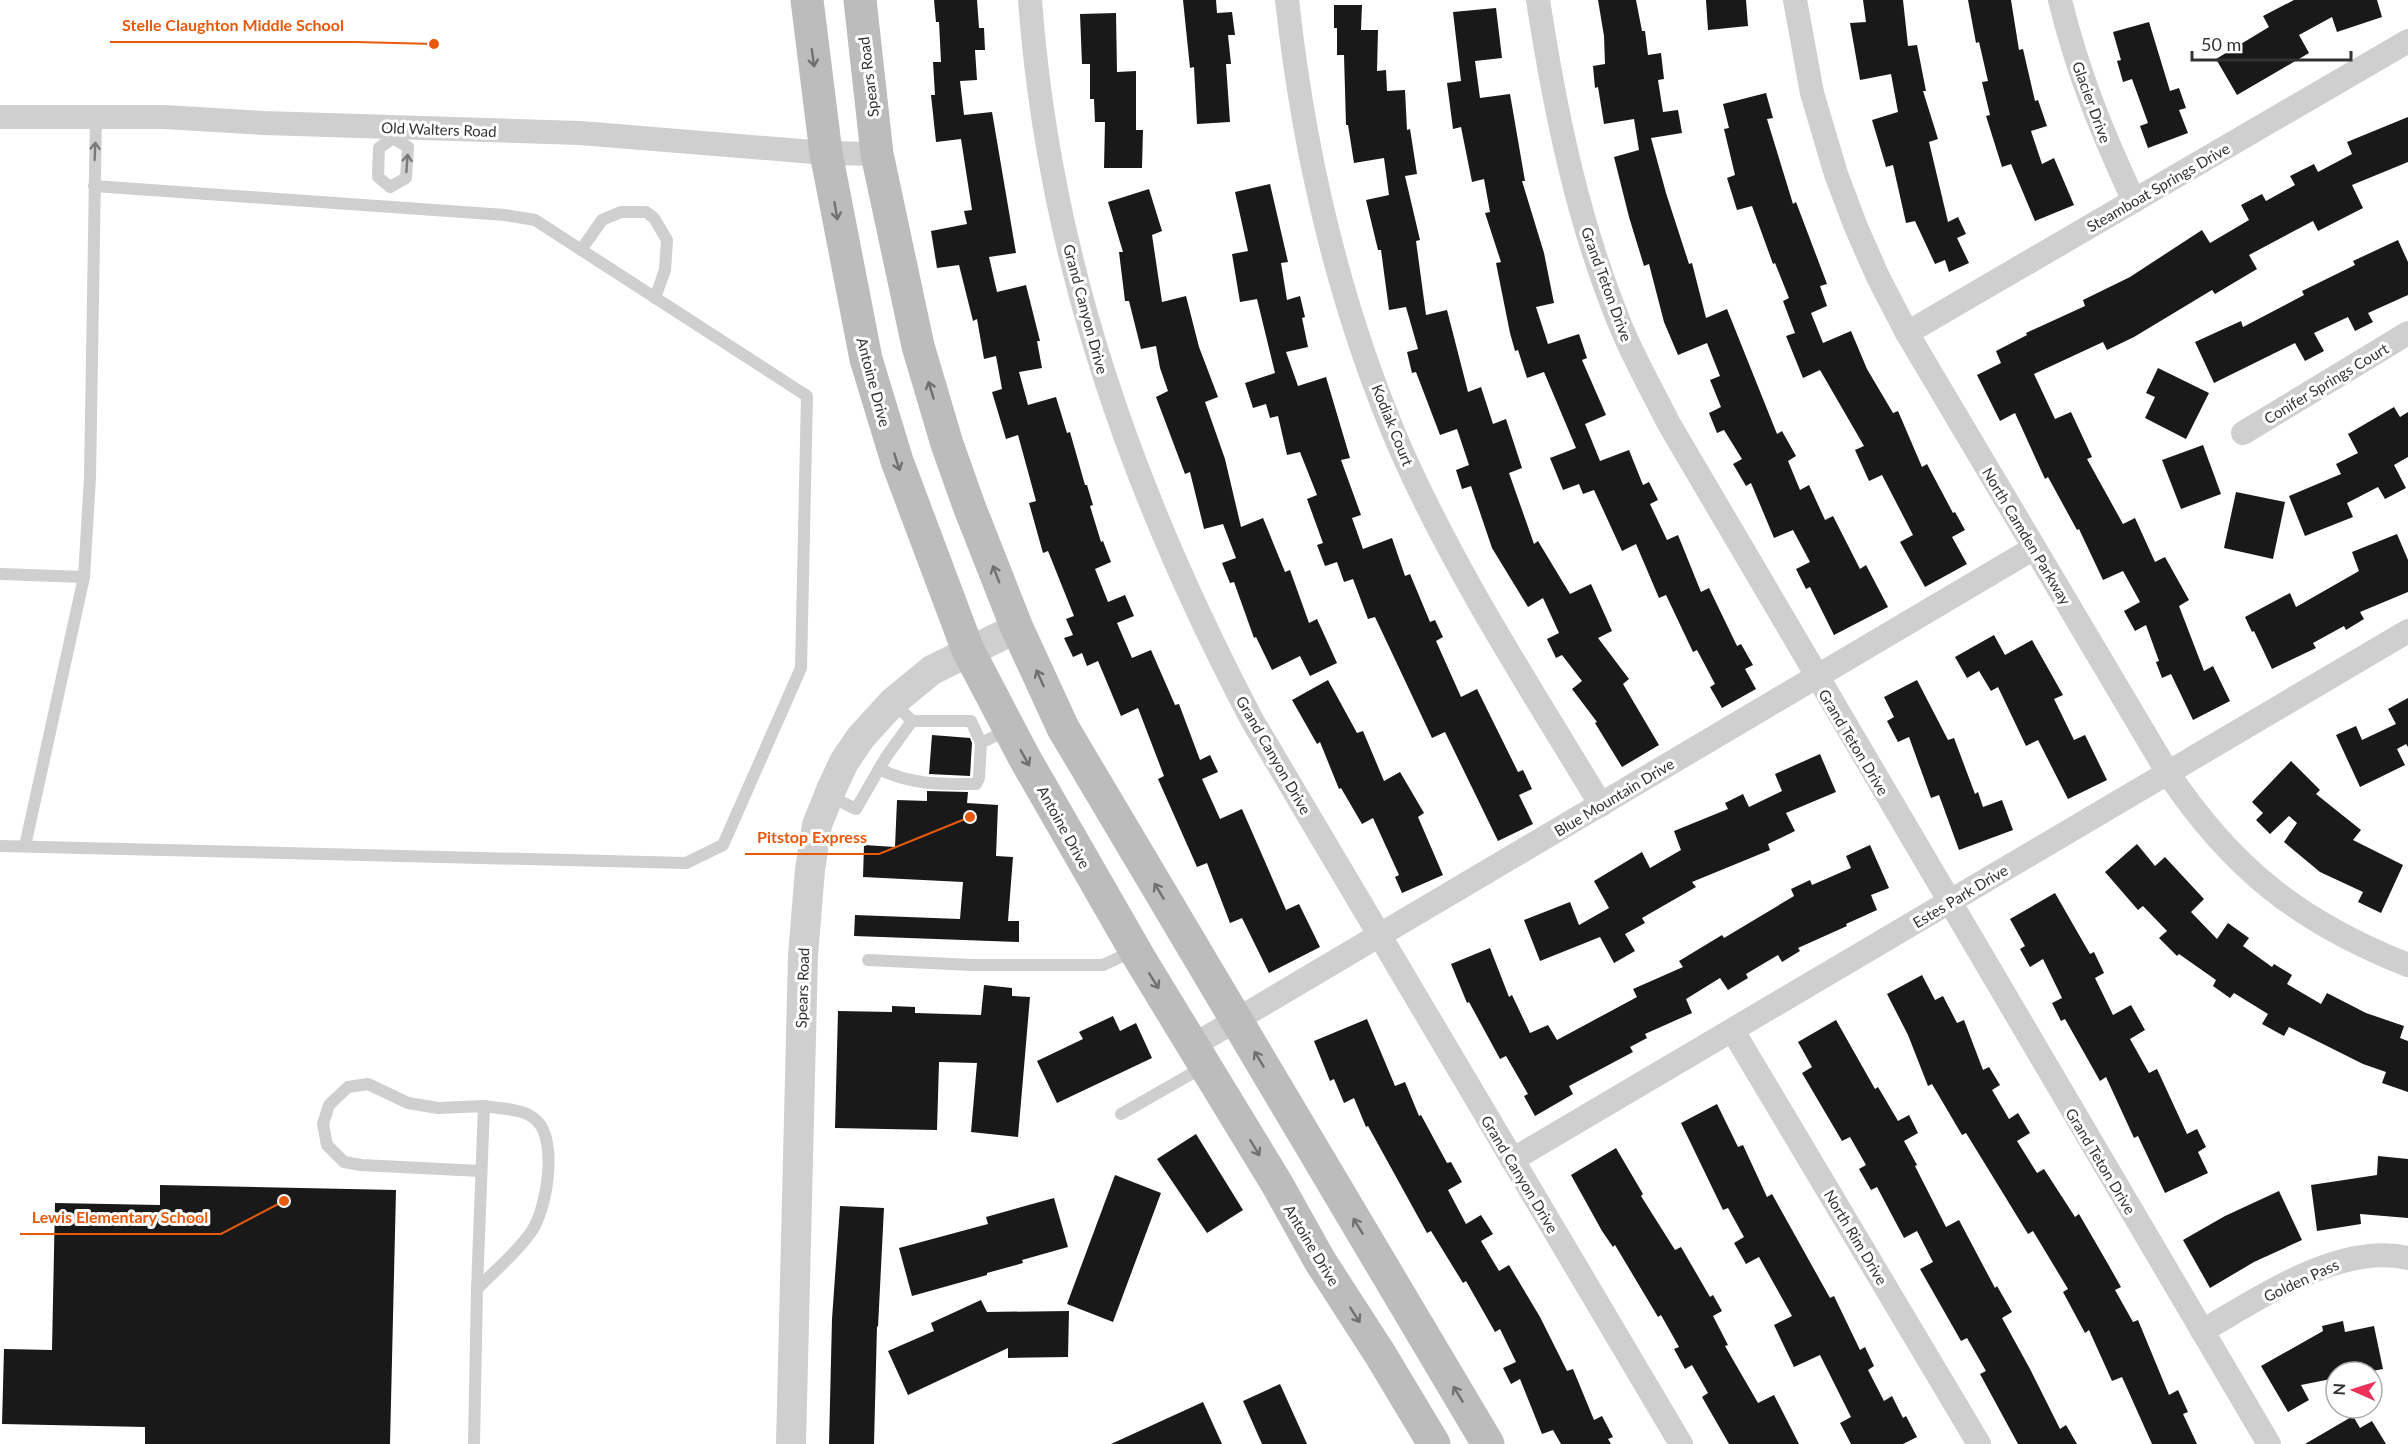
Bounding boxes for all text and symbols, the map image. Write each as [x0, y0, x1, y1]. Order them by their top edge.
callout: Stelle Claughton Middle School [110, 8, 356, 42]
text: Stelle Claughton Middle School [122, 15, 344, 34]
scale bar [2192, 24, 2351, 62]
text: 50 m [2201, 33, 2241, 55]
street label: Spears Road [854, 36, 882, 118]
one-way arrow [808, 48, 819, 68]
street label: Glacier Drive [2069, 59, 2115, 145]
street label: Old Walters Road [381, 118, 497, 140]
street label: Steamboat Springs Drive [2083, 139, 2233, 235]
one-way arrow [89, 142, 101, 162]
one-way arrow [401, 154, 412, 174]
one-way arrow [831, 201, 842, 220]
street label: Grand Teton Drive [1578, 224, 1636, 344]
street label: Grand Canyon Drive [1060, 242, 1112, 376]
street label: Antoine Drive [853, 335, 895, 429]
street label: Conifer Springs Court [2261, 338, 2392, 427]
one-way arrow [925, 381, 936, 400]
street label: Kodiak Court [1368, 382, 1418, 469]
one-way arrow [892, 452, 903, 471]
street label: North Camden Parkway [1979, 464, 2075, 608]
one-way arrow [989, 565, 1000, 584]
one-way arrow [1033, 670, 1045, 688]
street label: Grand Teton Drive [1815, 686, 1893, 798]
street label: Grand Canyon Drive [1233, 693, 1315, 818]
one-way arrow [1020, 748, 1031, 766]
street label: Blue Mountain Drive [1551, 754, 1677, 840]
street label: Antoine Drive [1034, 783, 1094, 872]
callout: Pitstop Express [745, 820, 879, 854]
text: Pitstop Express [757, 827, 867, 846]
street label: Estes Park Drive [1909, 861, 2011, 931]
one-way arrow [1153, 883, 1165, 900]
street label: Spears Road [792, 947, 812, 1029]
one-way arrow [1149, 972, 1161, 989]
one-way arrow [1252, 1051, 1264, 1068]
street label: Grand Teton Drive [2062, 1105, 2140, 1217]
street label: Grand Canyon Drive [1478, 1112, 1562, 1236]
one-way arrow [1250, 1139, 1262, 1156]
street label: North Rim Drive [1821, 1186, 1891, 1288]
callout: Lewis Elementary School [20, 1200, 221, 1234]
street label: Antoine Drive [1281, 1201, 1343, 1289]
text: Lewis Elementary School [32, 1207, 208, 1226]
one-way arrow [1352, 1218, 1364, 1235]
street label: Golden Pass [2261, 1255, 2341, 1305]
one-way arrow [1349, 1306, 1361, 1323]
north arrow [2324, 1360, 2384, 1420]
text: N [2329, 1383, 2348, 1396]
one-way arrow [1452, 1386, 1464, 1403]

